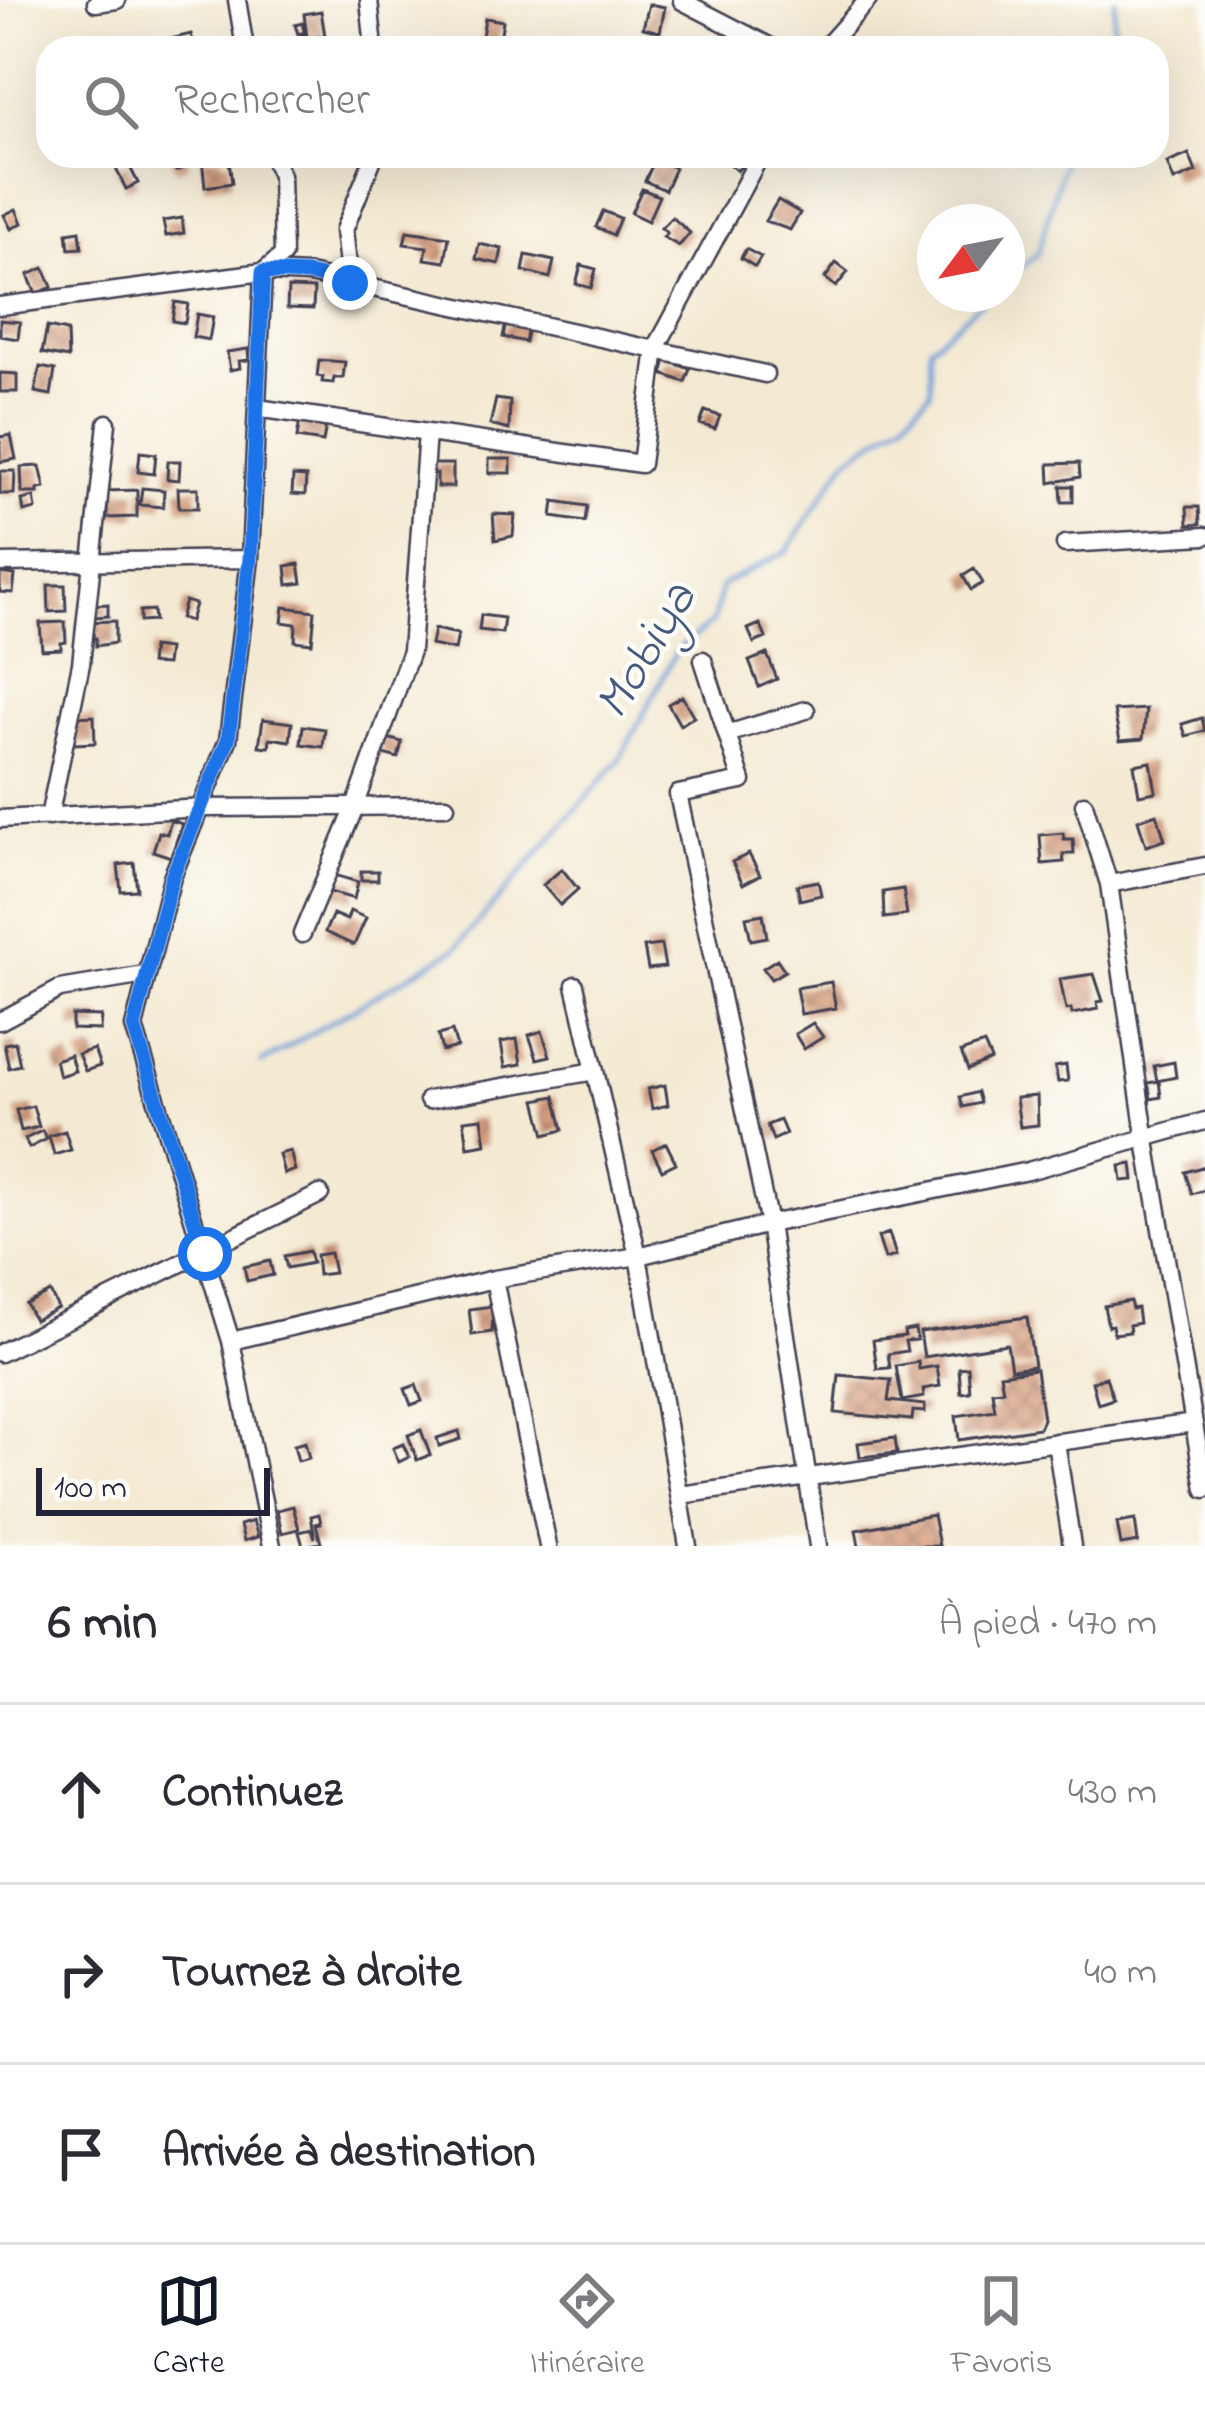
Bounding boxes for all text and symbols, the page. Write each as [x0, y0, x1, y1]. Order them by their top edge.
search box [36, 36, 1169, 168]
icon: search [78, 69, 144, 135]
text: Rechercher [174, 69, 370, 135]
north arrow [917, 204, 1025, 312]
route end [323, 256, 377, 310]
water label: Mobiya [577, 568, 719, 735]
route start [178, 1227, 232, 1281]
scale bar [36, 1462, 270, 1515]
text: 100 m [54, 1465, 127, 1513]
text: 6 min [48, 1587, 157, 1662]
text: À pied · 470 m [939, 1596, 1157, 1653]
icon: ahead [48, 1761, 114, 1827]
text: Continuez [162, 1761, 342, 1827]
text: 430 m [1068, 1765, 1157, 1822]
icon: right [48, 1941, 114, 2007]
text: Tournez à droite [162, 1941, 461, 2007]
text: 40 m [1084, 1945, 1157, 2002]
icon: arrive [48, 2121, 114, 2187]
text: Arrivée à destination [162, 2121, 536, 2187]
tab: Carte [153, 2268, 225, 2388]
tab: Itinéraire [530, 2268, 645, 2388]
tab: Favoris [950, 2268, 1052, 2388]

